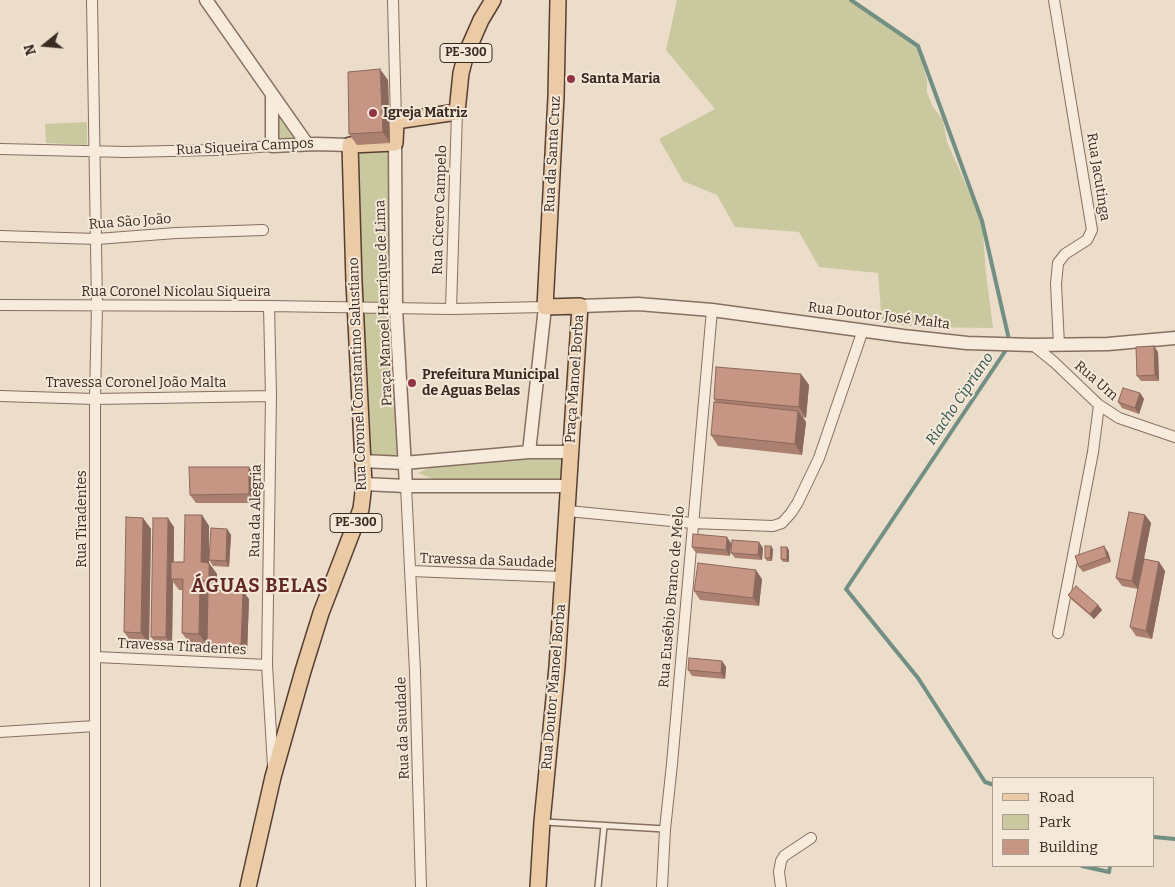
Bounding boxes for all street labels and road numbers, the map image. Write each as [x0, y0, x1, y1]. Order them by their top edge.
road number: PE-300 [440, 44, 492, 62]
street label: Rua da Santa Cruz [542, 95, 564, 213]
street label: Rua Jacutinga [1083, 132, 1113, 222]
street label: Rua Siqueira Campos [176, 135, 314, 159]
street label: Rua Cicero Campelo [429, 145, 451, 275]
street label: Praça Manoel Henrique de Lima [372, 199, 396, 407]
street label: Rua São João [88, 211, 172, 233]
street label: Rua Coronel Constantino Salustiano [346, 257, 370, 491]
street label: Rua Coronel Nicolau Siqueira [81, 284, 271, 300]
street label: Rua Doutor José Malta [807, 299, 951, 333]
street label: Praça Manoel Borba [562, 314, 588, 444]
street label: Rua Um [1071, 358, 1121, 404]
street label: Travessa Coronel João Malta [45, 375, 227, 391]
street label: Rua da Alegria [247, 464, 265, 558]
street label: Rua Tiradentes [74, 470, 90, 568]
street label: Rua Eusébio Branco de Melo [656, 505, 688, 689]
road number: PE-300 [330, 514, 382, 532]
street label: Travessa da Saudade [420, 550, 554, 572]
street label: Rua Doutor Manoel Borba [538, 603, 570, 771]
street label: Travessa Tiradentes [117, 635, 247, 659]
street label: Rua da Saudade [393, 676, 413, 780]

